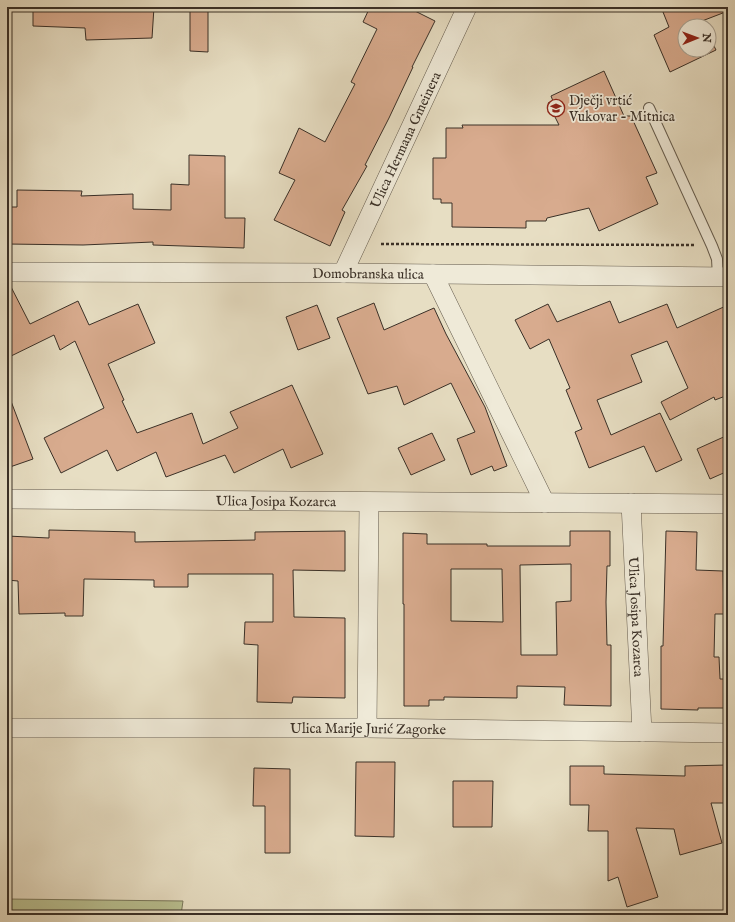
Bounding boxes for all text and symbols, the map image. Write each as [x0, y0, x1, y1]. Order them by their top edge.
north arrow [677, 18, 717, 58]
text: N [699, 32, 713, 43]
street label: Ulica Hermana Gmeinera [366, 68, 446, 211]
place label: Dječji vrtić Vukovar - Mitnica [568, 92, 676, 126]
school or university icon: Dječji vrtić Vukovar - Mitnica [546, 98, 566, 118]
street label: Domobranska ulica [312, 265, 425, 284]
street label: Ulica Josipa Kozarca [216, 492, 337, 511]
street label: Ulica Josipa Kozarca [624, 556, 647, 678]
street label: Ulica Marije Jurić Zagorke [290, 720, 447, 739]

